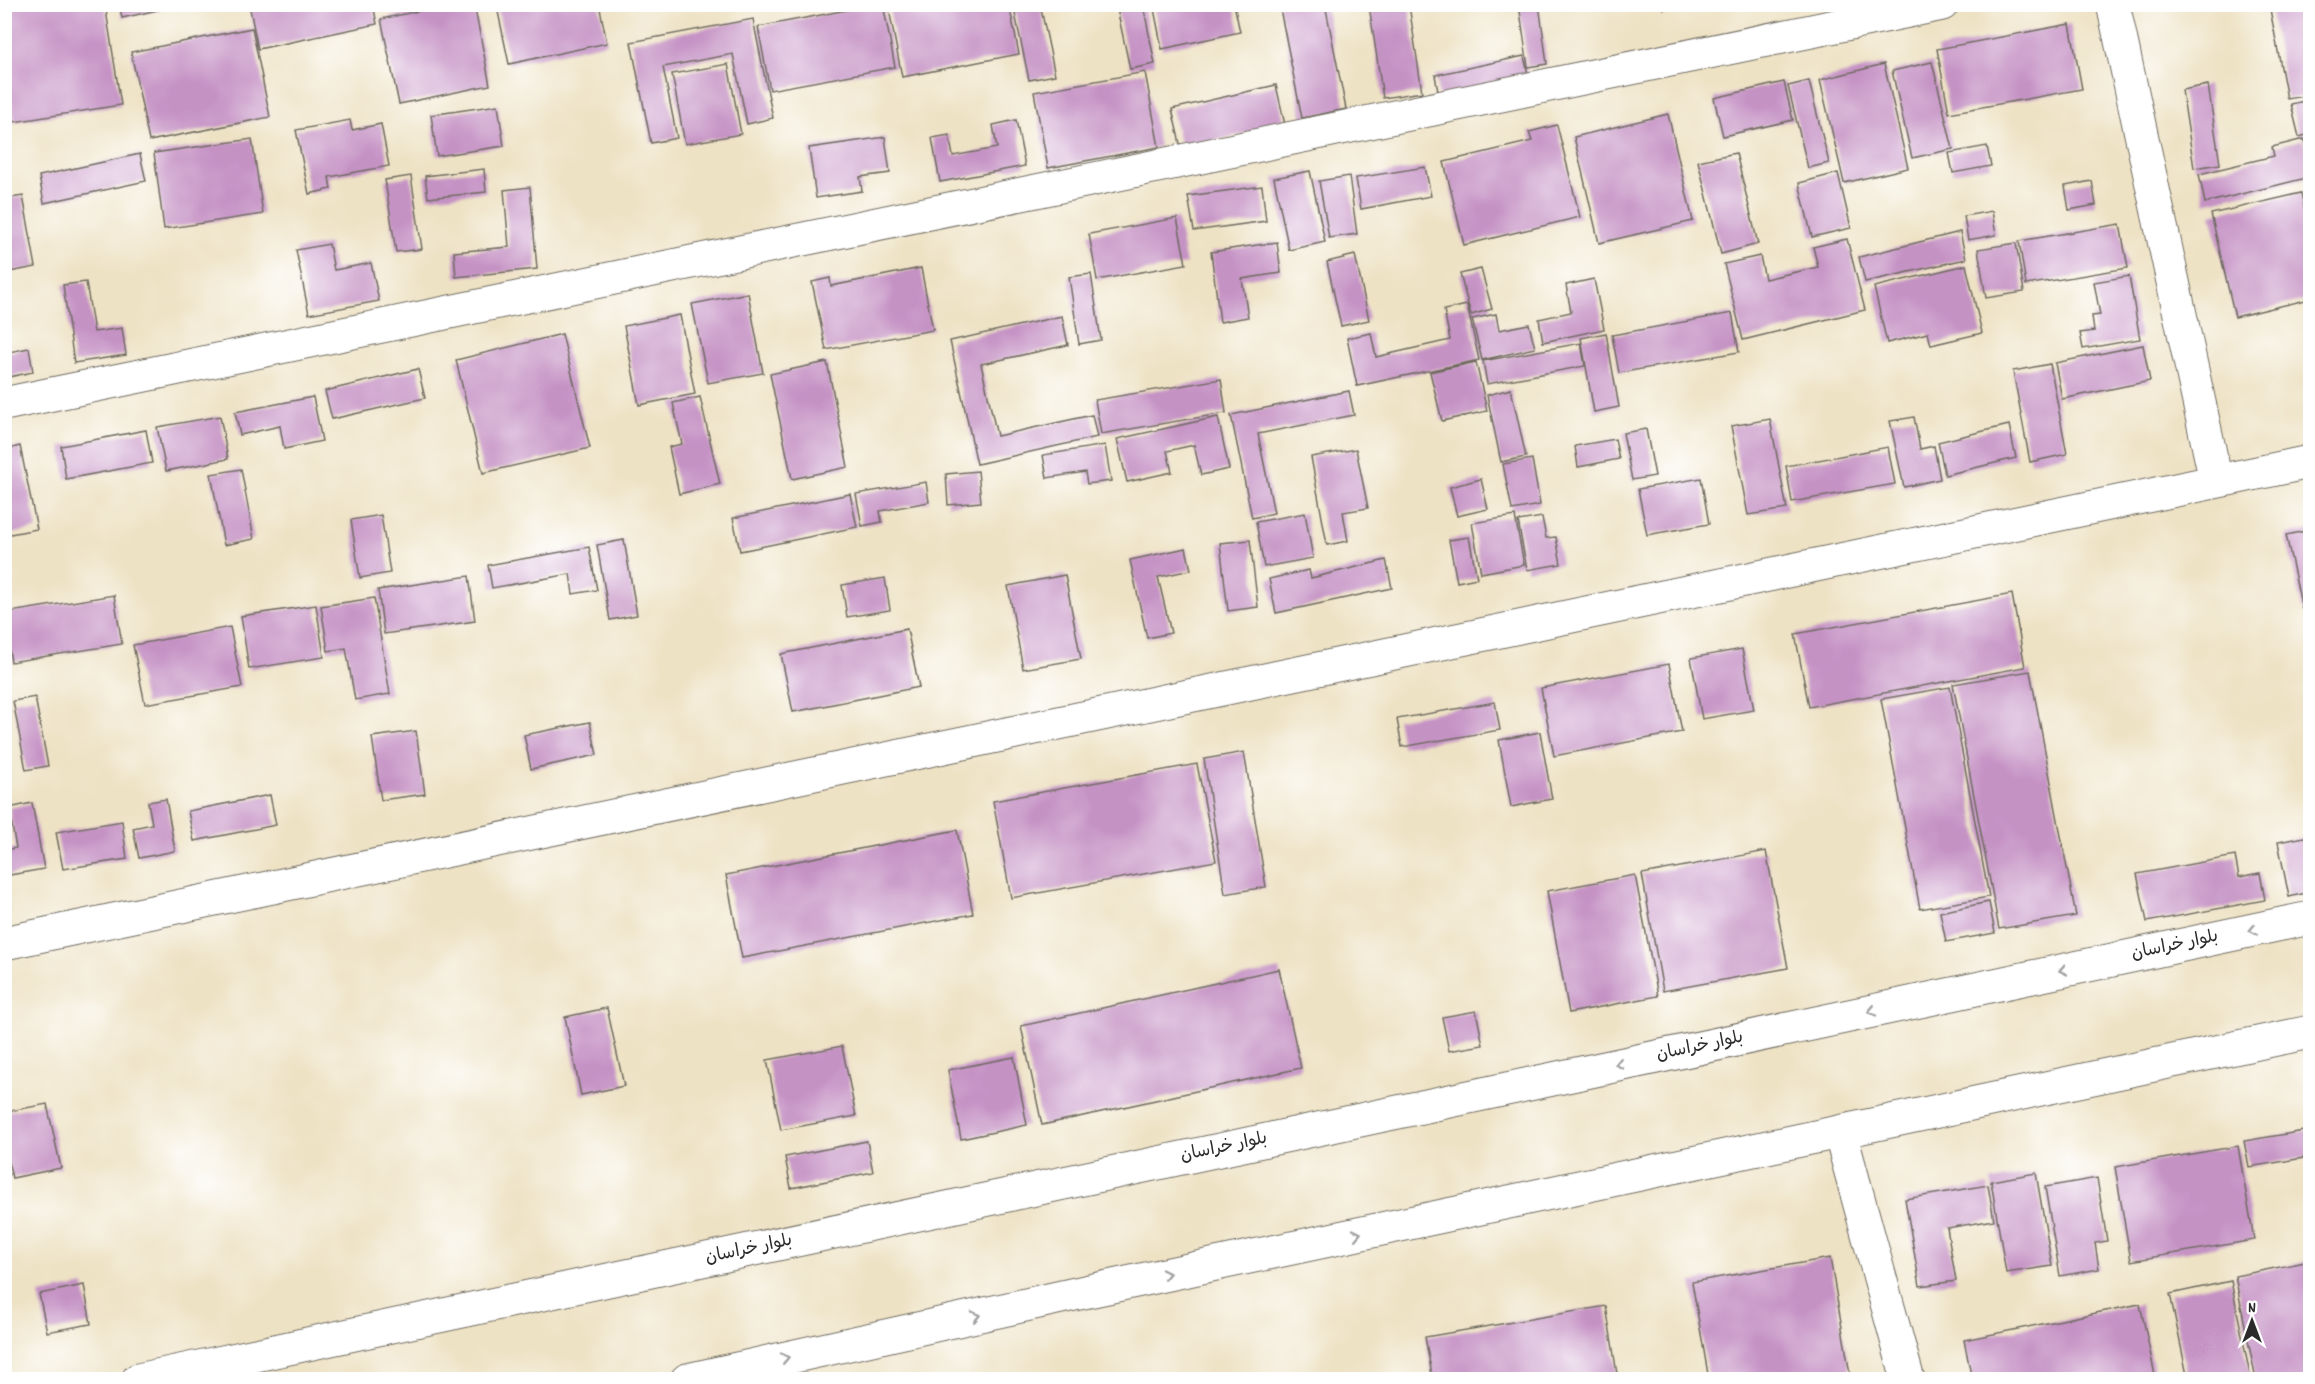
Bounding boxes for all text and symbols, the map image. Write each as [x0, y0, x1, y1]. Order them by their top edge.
one-way arrow [2249, 922, 2259, 935]
street label: بلوار خراسان [2129, 925, 2221, 967]
one-way arrow [2058, 963, 2068, 976]
one-way arrow [1867, 1004, 1877, 1017]
street label: بلوار خراسان [1654, 1026, 1746, 1068]
one-way arrow [1615, 1057, 1625, 1070]
street label: بلوار خراسان [1178, 1127, 1270, 1169]
one-way arrow [1352, 1228, 1362, 1241]
street label: بلوار خراسان [703, 1229, 795, 1271]
one-way arrow [1161, 1268, 1171, 1281]
north arrow [2222, 1291, 2282, 1351]
text: N [2248, 1297, 2256, 1320]
one-way arrow [970, 1310, 980, 1323]
one-way arrow [780, 1352, 790, 1365]

